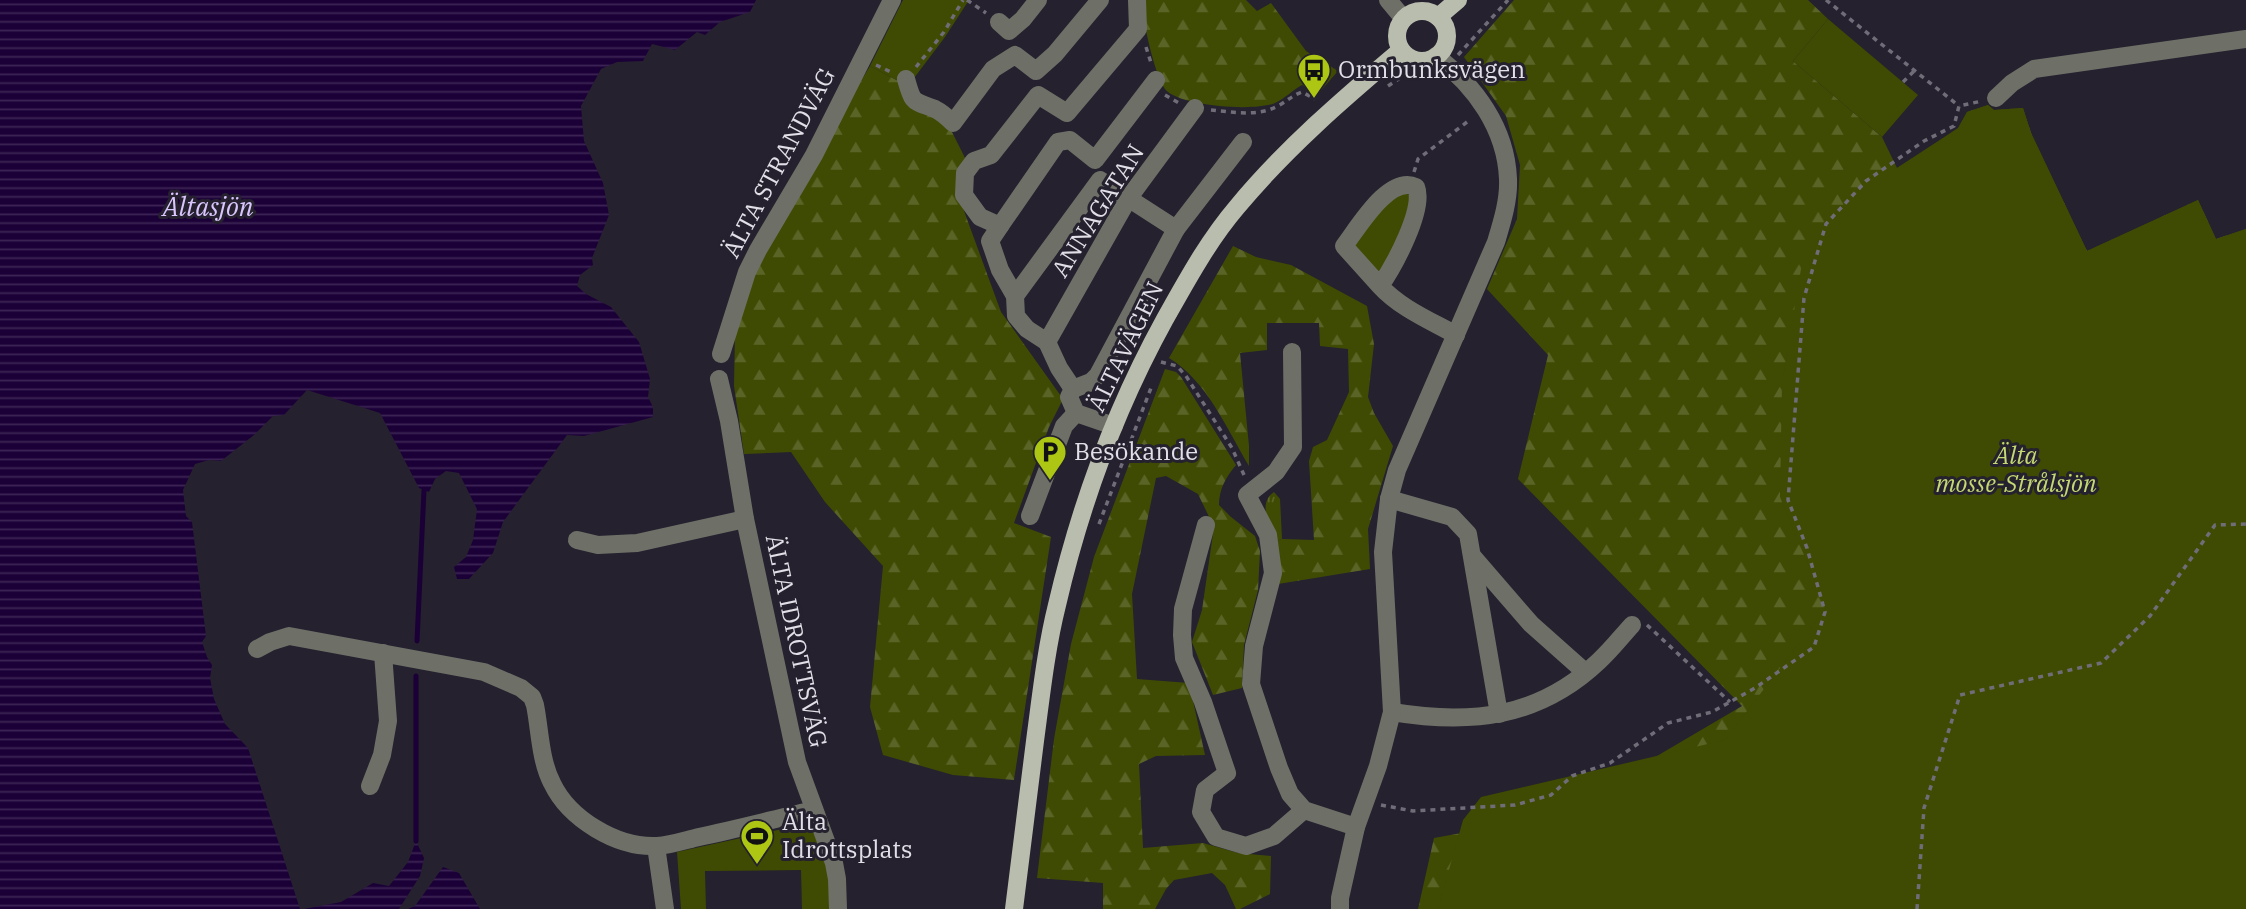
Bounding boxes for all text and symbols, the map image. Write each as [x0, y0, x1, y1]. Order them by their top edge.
bus stop icon: Ormbunksvägen [1295, 51, 1333, 100]
place label: Ormbunksvägen [1338, 53, 1525, 85]
street label: ÄLTA STRANDVÄG [715, 62, 842, 263]
street label: ANNAGATAN [1044, 138, 1151, 283]
water label: Ältasjön [160, 189, 254, 223]
street label: ÄLTAVÄGEN [1080, 276, 1170, 417]
parking icon: Besökande [1031, 433, 1069, 482]
place label: Besökande [1074, 435, 1198, 467]
park label: Älta mosse-Strålsjön [1935, 439, 2097, 499]
street label: ÄLTA IDROTTSVÄG [759, 531, 835, 750]
place label: Älta Idrottsplats [782, 805, 912, 865]
sports icon: Älta Idrottsplats [738, 817, 776, 866]

